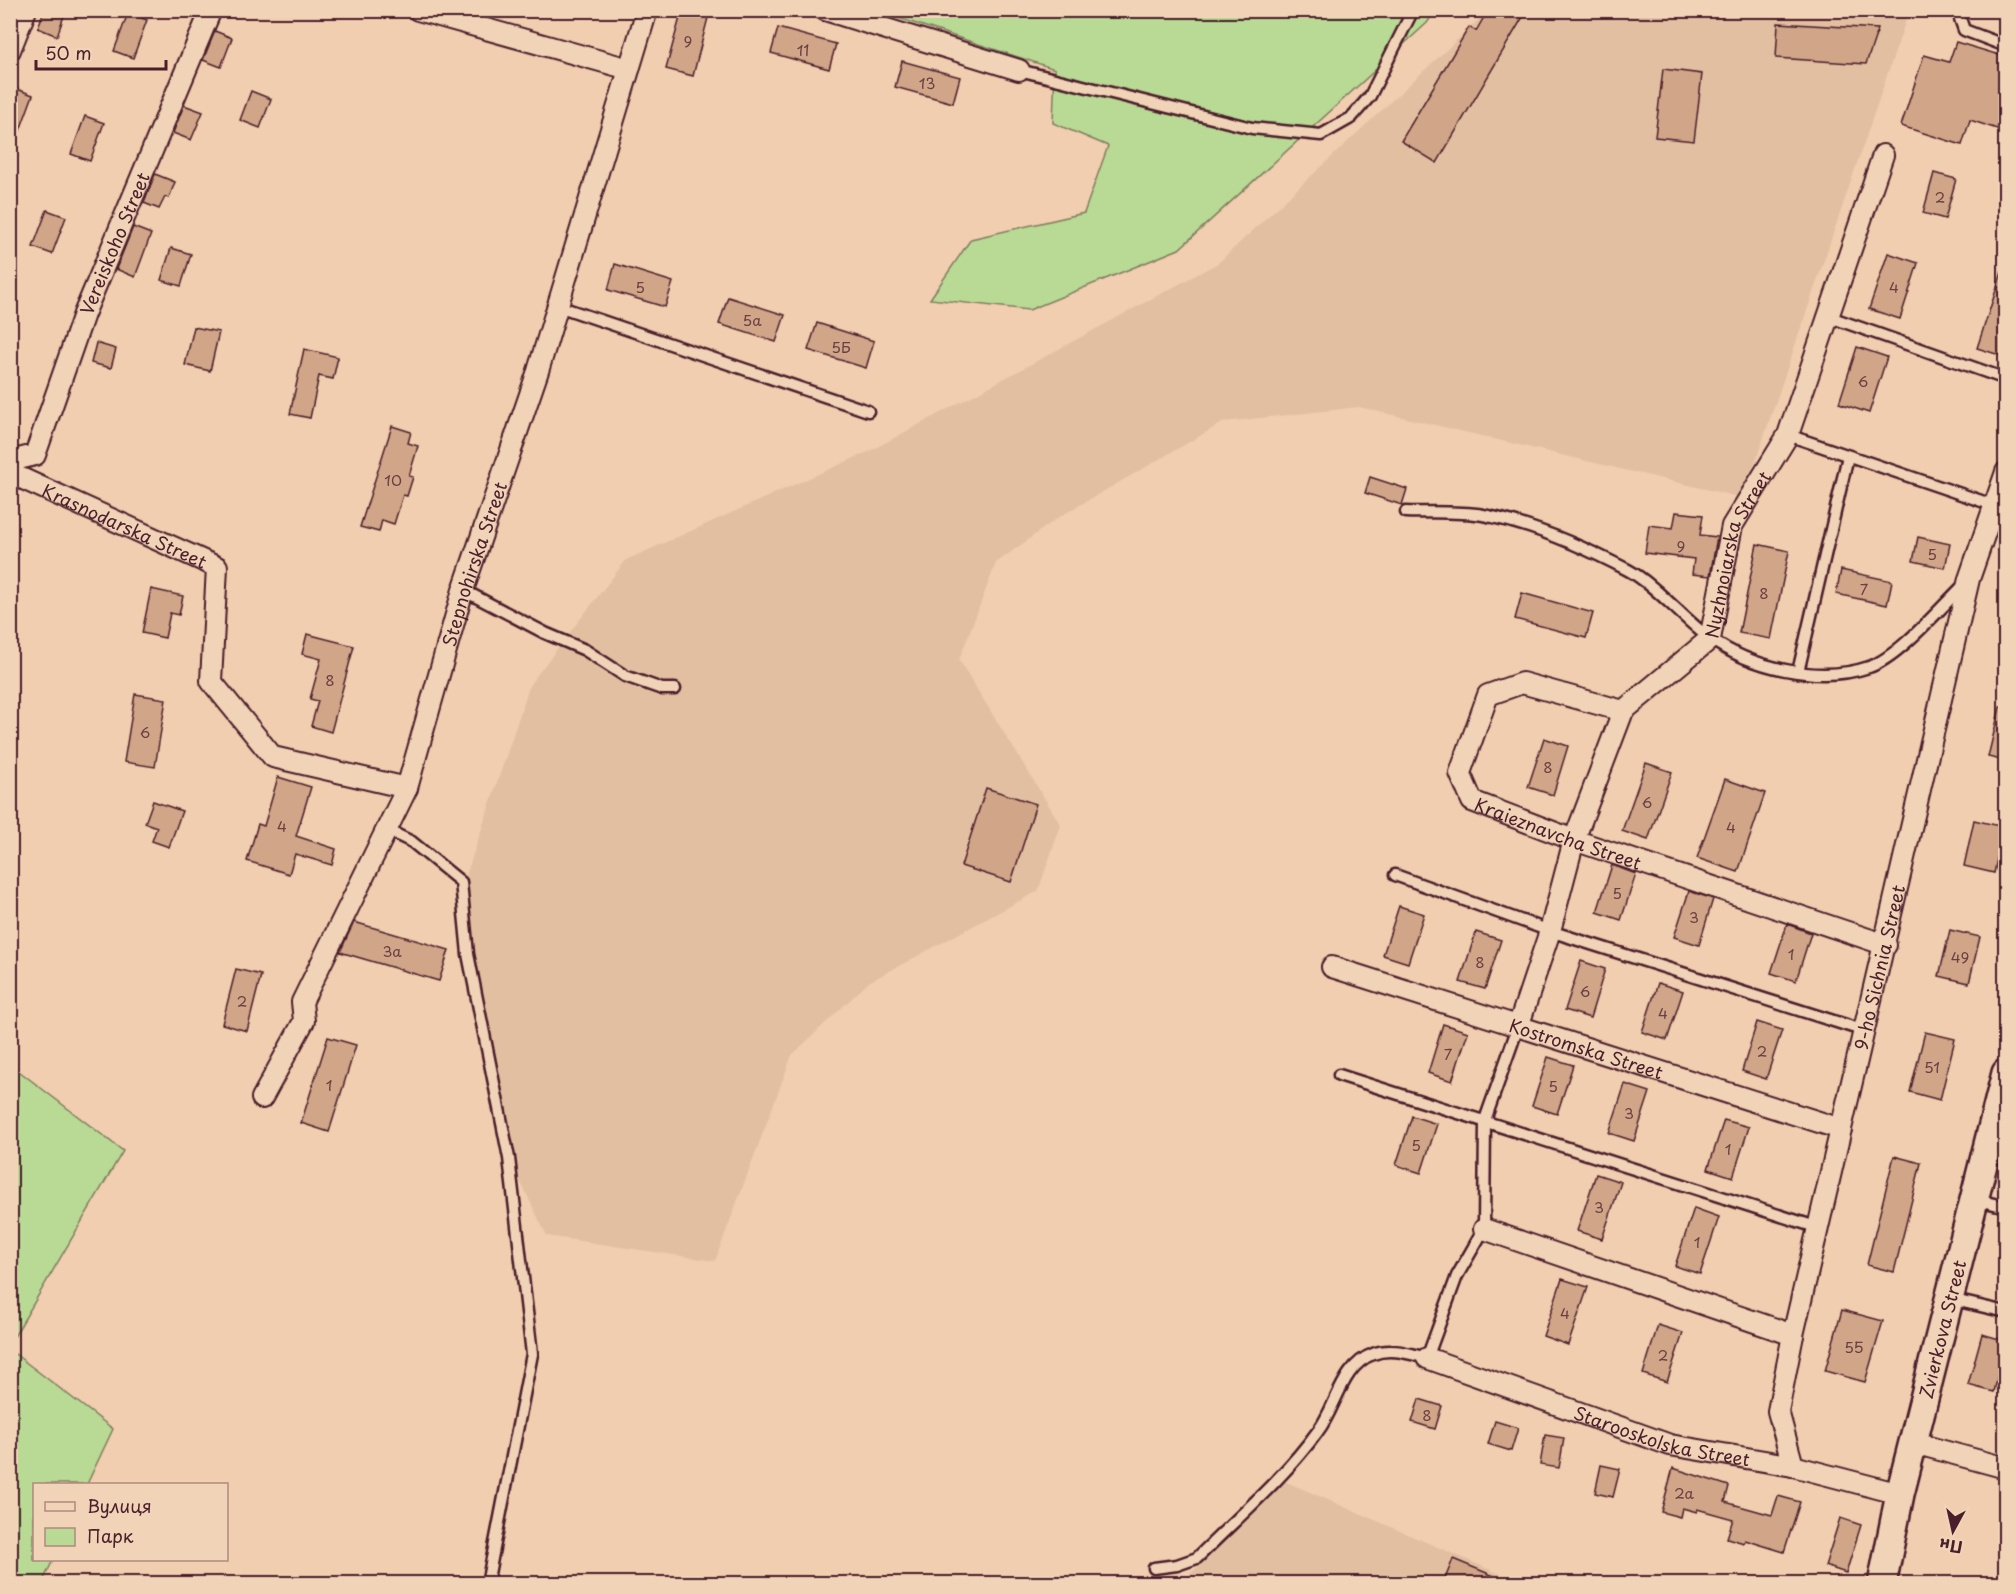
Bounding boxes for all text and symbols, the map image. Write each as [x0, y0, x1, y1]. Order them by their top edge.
house number: 9 [684, 29, 692, 52]
scale bar [36, 33, 166, 71]
house number: 11 [797, 38, 809, 61]
text: 50 m [45, 39, 92, 66]
house number: 13 [919, 71, 935, 94]
street label: Vereiskoho Street [72, 168, 155, 318]
house number: 2 [1935, 185, 1945, 208]
house number: 5 [635, 275, 645, 298]
house number: 4 [1889, 275, 1899, 298]
house number: 5а [743, 308, 762, 331]
house number: 5Б [831, 335, 851, 358]
house number: 6 [1858, 369, 1868, 392]
street label: Nyzhnoiarska Street [1697, 465, 1777, 640]
house number: 10 [384, 468, 402, 491]
street label: Krasnodarska Street [38, 476, 211, 574]
street label: Stepnohirska Street [434, 478, 513, 649]
house number: 9 [1677, 534, 1685, 557]
house number: 5 [1927, 542, 1937, 565]
house number: 7 [1860, 577, 1869, 600]
house number: 8 [1759, 581, 1769, 604]
house number: 8 [325, 668, 335, 691]
house number: 6 [140, 720, 150, 743]
house number: 8 [1543, 755, 1553, 778]
street label: Kraieznavcha Street [1471, 790, 1645, 875]
house number: 6 [1642, 790, 1652, 813]
house number: 4 [277, 814, 287, 837]
house number: 4 [1726, 815, 1736, 838]
house number: 5 [1612, 881, 1622, 904]
street label: 9-ho Sichnia Street [1846, 882, 1911, 1053]
house number: 3 [1689, 905, 1699, 928]
house number: 3а [382, 939, 402, 962]
house number: 1 [1788, 942, 1794, 965]
house number: 49 [1951, 945, 1969, 968]
house number: 8 [1475, 950, 1485, 973]
house number: 6 [1580, 979, 1590, 1002]
house number: 2 [237, 989, 247, 1012]
house number: 4 [1658, 1001, 1668, 1024]
street label: Kostromska Street [1506, 1011, 1667, 1085]
house number: 2 [1757, 1039, 1767, 1062]
house number: 7 [1444, 1042, 1453, 1065]
house number: 51 [1924, 1055, 1940, 1078]
house number: 1 [326, 1073, 332, 1096]
house number: 5 [1548, 1074, 1558, 1097]
house number: 3 [1624, 1101, 1634, 1124]
house number: 5 [1411, 1133, 1421, 1156]
house number: 1 [1725, 1137, 1731, 1160]
house number: 3 [1594, 1195, 1604, 1218]
house number: 1 [1694, 1230, 1700, 1253]
street label: Zvierkova Street [1911, 1257, 1972, 1401]
house number: 4 [1560, 1301, 1570, 1324]
house number: 55 [1844, 1335, 1864, 1358]
house number: 2 [1658, 1343, 1668, 1366]
street label: Starooskolska Street [1570, 1398, 1752, 1472]
house number: 8 [1422, 1403, 1432, 1426]
house number: 2а [1674, 1481, 1695, 1504]
legend [33, 1483, 228, 1561]
text: Вулиця [87, 1492, 152, 1519]
north arrow [1923, 1501, 1983, 1561]
text: Парк [87, 1522, 134, 1549]
text: Пн [1938, 1533, 1964, 1560]

